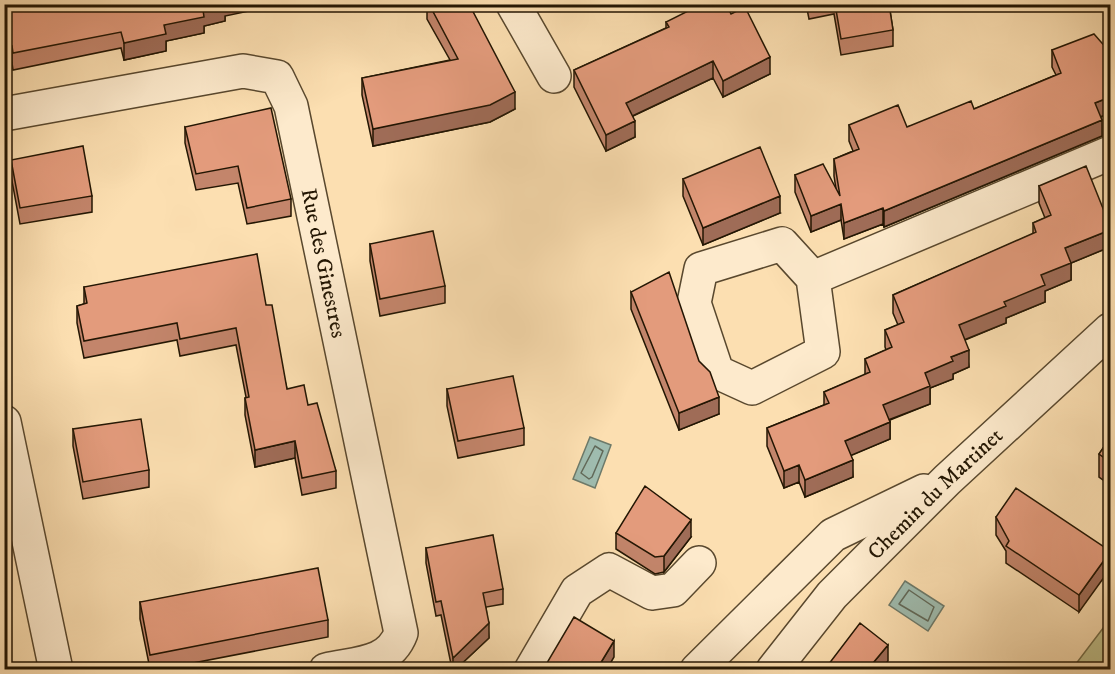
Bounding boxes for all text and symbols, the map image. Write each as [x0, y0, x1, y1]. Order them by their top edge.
street label: Rue des Ginestres [295, 186, 353, 340]
street label: Chemin du Martinet [862, 422, 1008, 565]

